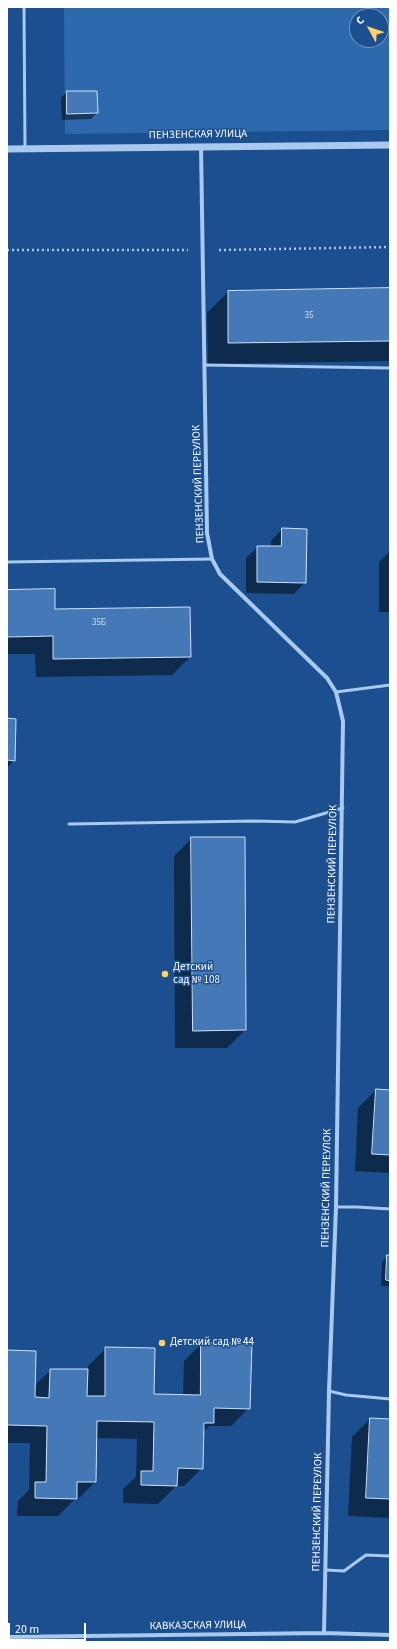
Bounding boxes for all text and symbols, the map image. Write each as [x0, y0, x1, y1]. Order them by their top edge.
north arrow [349, 8, 389, 48]
text: С [352, 13, 368, 28]
street label: ПЕНЗЕНСКАЯ УЛИЦА [149, 128, 247, 142]
house number: 35 [305, 311, 313, 321]
street label: ПЕНЗЕНСКИЙ ПЕРЕУЛОК [190, 424, 208, 544]
house number: 35Б [92, 618, 106, 628]
street label: ПЕНЗЕНСКИЙ ПЕРЕУЛОК [325, 804, 341, 924]
place label: Детский сад № 108 [173, 961, 220, 987]
marker: Детский сад № 108 [160, 969, 170, 979]
street label: ПЕНЗЕНСКИЙ ПЕРЕУЛОК [319, 1128, 335, 1248]
place label: Детский сад № 44 [170, 1336, 254, 1350]
marker: Детский сад № 44 [157, 1338, 167, 1348]
street label: ПЕНЗЕНСКИЙ ПЕРЕУЛОК [310, 1452, 326, 1572]
scale bar [10, 1615, 88, 1641]
street label: КАВКАЗСКАЯ УЛИЦА [150, 1619, 246, 1633]
text: 20 m [15, 1621, 39, 1638]

